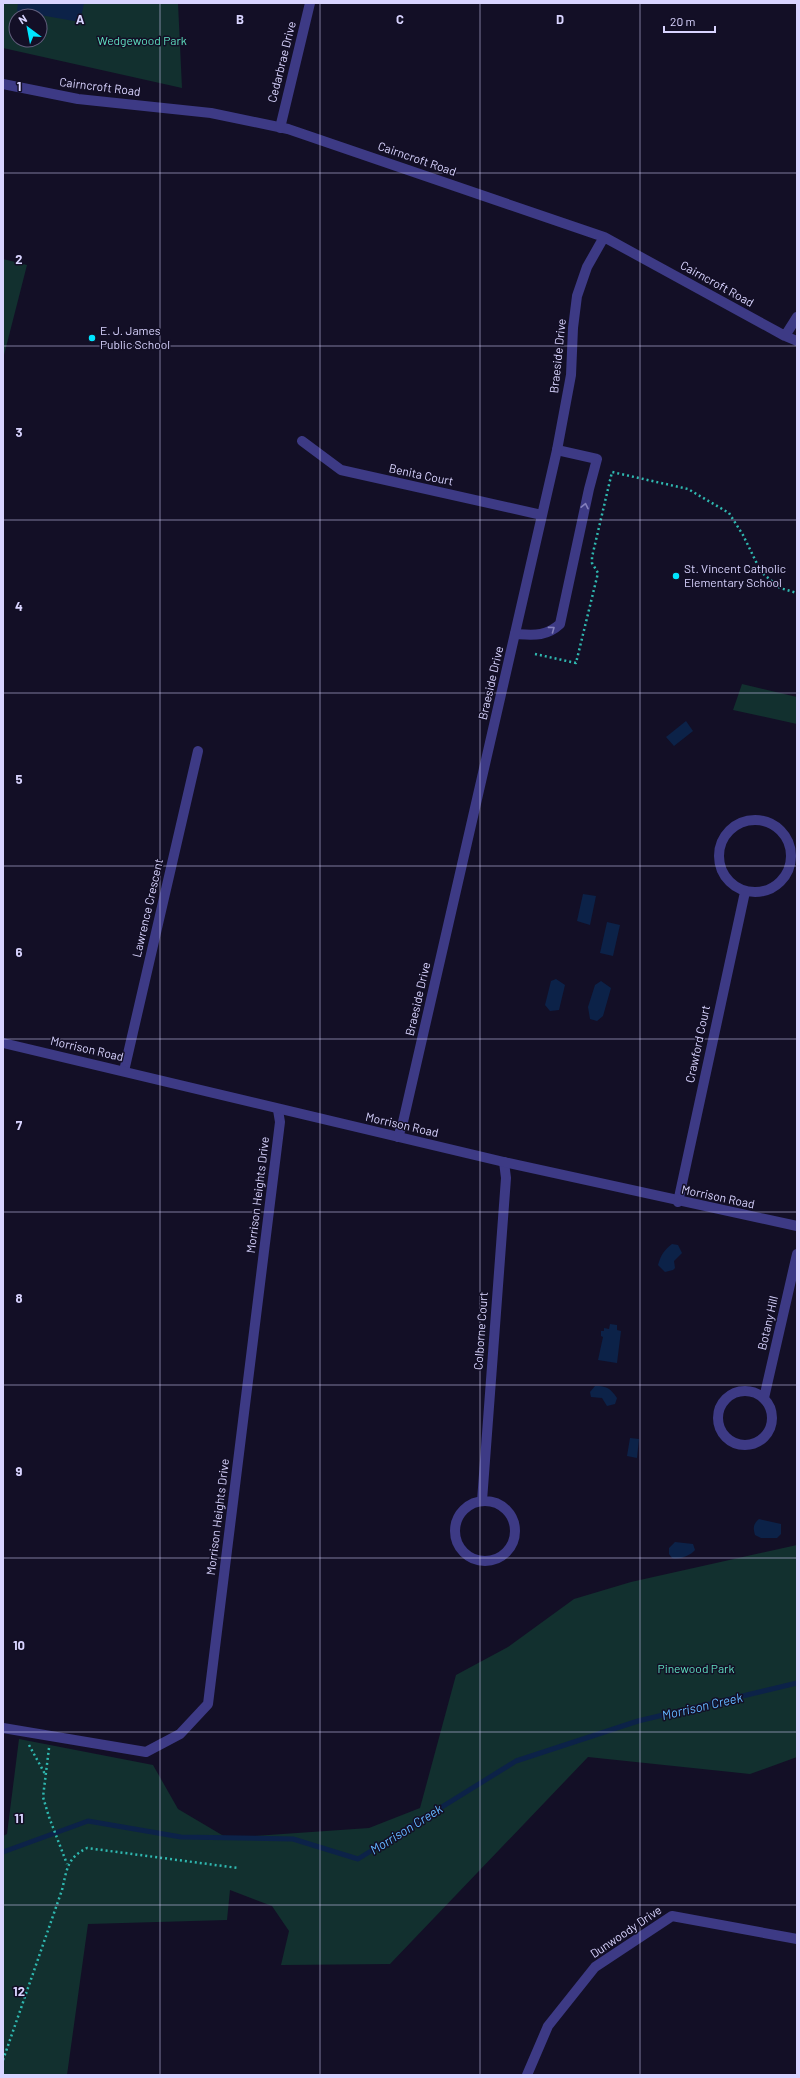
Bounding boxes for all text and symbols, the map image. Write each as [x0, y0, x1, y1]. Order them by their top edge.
north arrow [8, 8, 48, 48]
scale bar [664, 8, 715, 34]
text: A [76, 11, 85, 27]
text: B [236, 11, 244, 27]
text: C [396, 11, 404, 27]
text: D [556, 11, 564, 27]
text: N [16, 12, 29, 27]
text: 20 m [670, 14, 696, 28]
street label: Cedarbrae Drive [264, 20, 298, 104]
park label: Wedgewood Park [97, 33, 187, 47]
street label: Cairncroft Road [59, 74, 142, 98]
text: 1 [17, 78, 21, 94]
street label: Cairncroft Road [376, 138, 458, 178]
text: 2 [15, 251, 23, 267]
street label: Cairncroft Road [678, 257, 757, 309]
street label: Braeside Drive [546, 318, 568, 394]
place label: E. J. James Public School [100, 323, 170, 351]
marker: E. J. James Public School [87, 333, 97, 343]
text: 3 [15, 424, 23, 440]
street label: Benita Court [388, 460, 455, 488]
one-way arrow [581, 503, 589, 509]
place label: St. Vincent Catholic Elementary School [684, 561, 786, 589]
marker: St. Vincent Catholic Elementary School [671, 571, 681, 581]
text: 4 [15, 598, 23, 614]
one-way arrow [548, 627, 555, 634]
street label: Braeside Drive [475, 645, 505, 721]
text: 5 [15, 771, 23, 787]
street label: Lawrence Crescent [129, 857, 165, 958]
text: 6 [16, 944, 23, 960]
street label: Braeside Drive [402, 961, 432, 1037]
street label: Crawford Court [682, 1004, 712, 1084]
street label: Morrison Road [49, 1033, 125, 1063]
street label: Morrison Road [364, 1109, 440, 1139]
text: 7 [16, 1117, 23, 1133]
street label: Morrison Heights Drive [243, 1136, 271, 1254]
street label: Morrison Road [680, 1181, 756, 1211]
text: 8 [15, 1290, 23, 1306]
street label: Colborne Court [470, 1291, 490, 1370]
street label: Botany Hill [754, 1294, 780, 1351]
street label: Morrison Heights Drive [203, 1458, 231, 1576]
text: 9 [16, 1463, 23, 1479]
text: 10 [13, 1637, 25, 1653]
park label: Pinewood Park [658, 1661, 734, 1675]
water label: Morrison Creek [660, 1689, 745, 1723]
water label: Morrison Creek [367, 1800, 446, 1858]
text: 11 [14, 1810, 24, 1826]
street label: Dunwoody Drive [587, 1902, 664, 1960]
text: 12 [13, 1983, 25, 1999]

